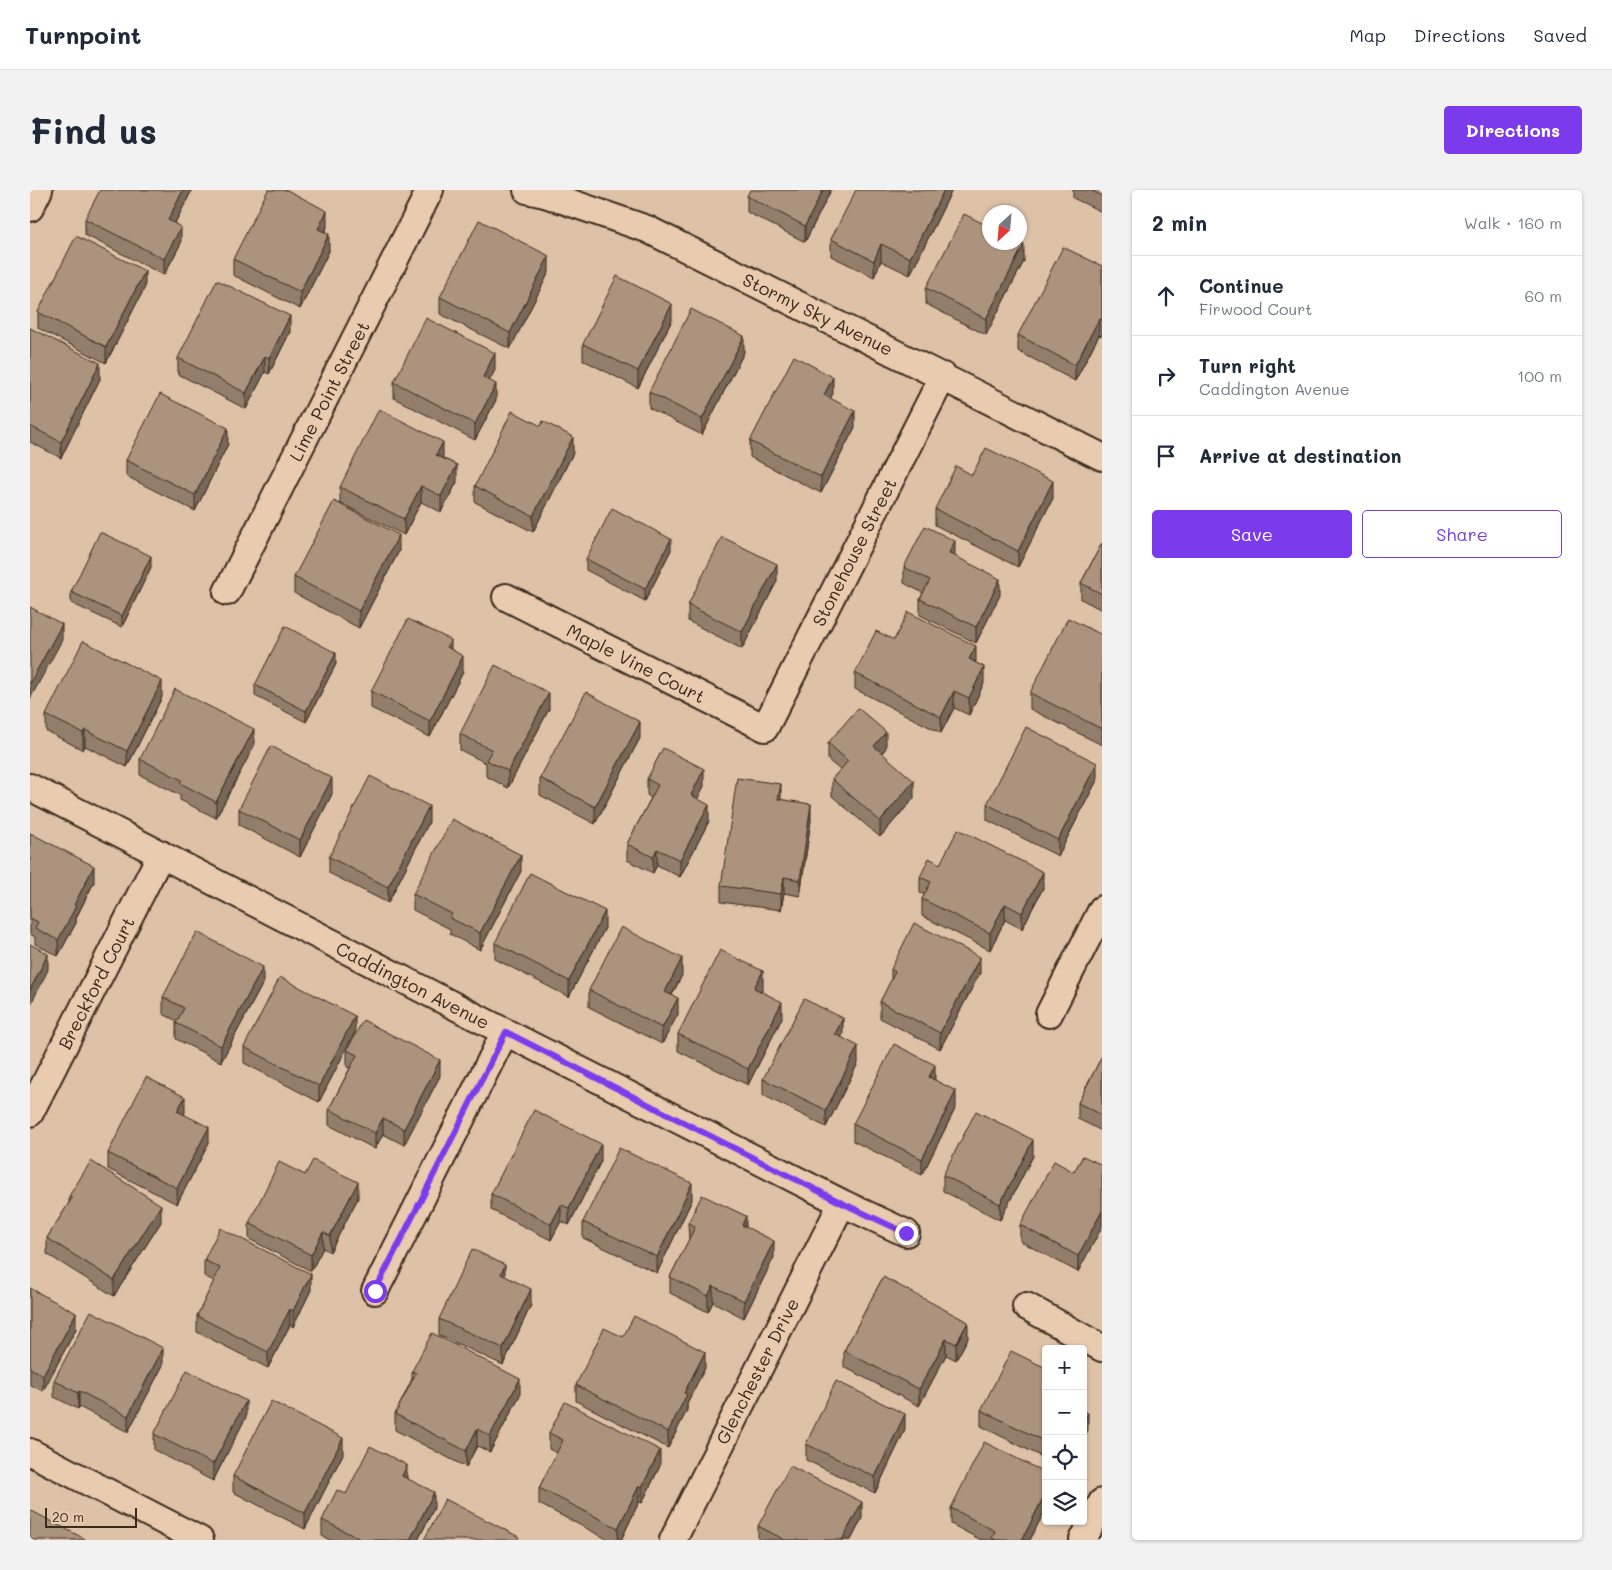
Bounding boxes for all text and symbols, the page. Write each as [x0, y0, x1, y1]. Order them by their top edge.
text: Turnpoint [25, 19, 141, 50]
text: Map [1349, 23, 1386, 47]
text: Directions [1414, 23, 1506, 47]
text: Saved [1534, 23, 1587, 47]
button: Directions [1444, 106, 1582, 154]
text: Find us [30, 107, 157, 153]
north arrow [982, 205, 1027, 250]
text: 2 min [1152, 209, 1207, 236]
text: Walk · 160 m [1464, 212, 1562, 233]
street label: Stormy Sky Avenue [739, 267, 897, 361]
text: Continue [1199, 273, 1284, 298]
icon: ahead [1152, 282, 1180, 310]
text: 60 m [1525, 285, 1562, 306]
text: Firwood Court [1199, 298, 1312, 319]
street label: Lime Point Street [283, 317, 375, 465]
text: Turn right [1199, 353, 1296, 378]
icon: right [1152, 362, 1180, 390]
text: 100 m [1517, 365, 1562, 386]
text: Caddington Avenue [1199, 378, 1350, 399]
icon: arrive [1152, 442, 1180, 470]
text: Arrive at destination [1199, 443, 1402, 468]
street label: Stonehouse Street [806, 474, 902, 630]
button: Save [1152, 510, 1352, 558]
button: Share [1362, 510, 1562, 558]
street label: Maple Vine Court [563, 618, 709, 708]
street label: Breckford Court [52, 913, 140, 1053]
street label: Caddington Avenue [332, 936, 494, 1034]
route end [895, 1222, 918, 1245]
route start [364, 1280, 387, 1303]
street label: Glenchester Drive [710, 1294, 804, 1448]
map controls [1042, 1345, 1087, 1525]
button: + [1042, 1345, 1087, 1390]
button: − [1042, 1390, 1087, 1435]
button: locate [1042, 1435, 1087, 1480]
button: layers [1042, 1480, 1087, 1525]
scale bar [45, 1505, 138, 1528]
text: 20 m [52, 1507, 84, 1526]

